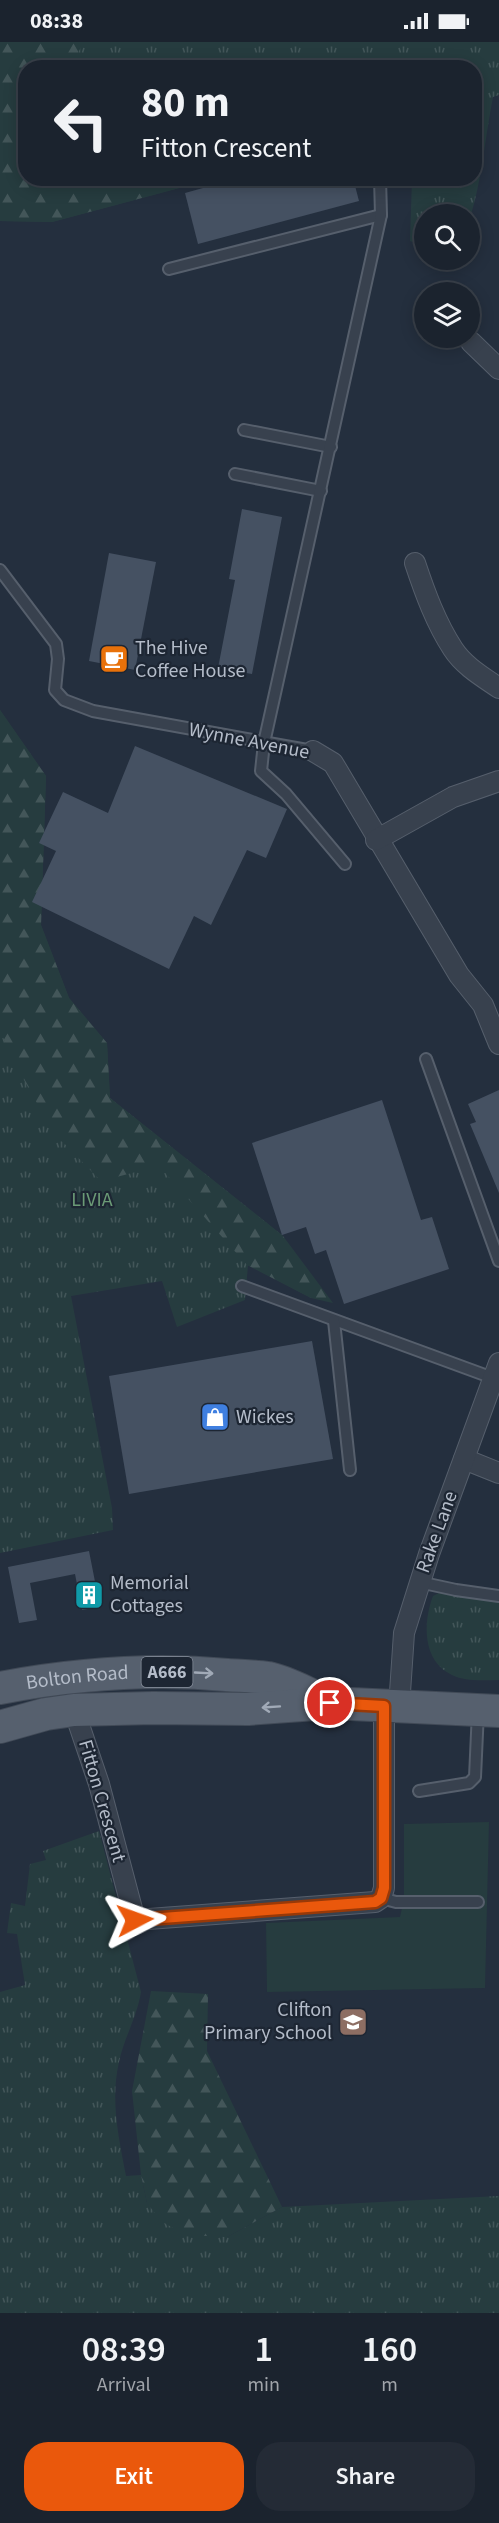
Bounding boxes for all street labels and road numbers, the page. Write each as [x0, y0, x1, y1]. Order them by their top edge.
street label: Wynne Avenue [186, 716, 312, 766]
street label: Rake Lane [409, 1487, 465, 1577]
road number: A666 [142, 1657, 192, 1687]
street label: Bolton Road [24, 1659, 129, 1697]
street label: Fitton Crescent [71, 1736, 133, 1866]

